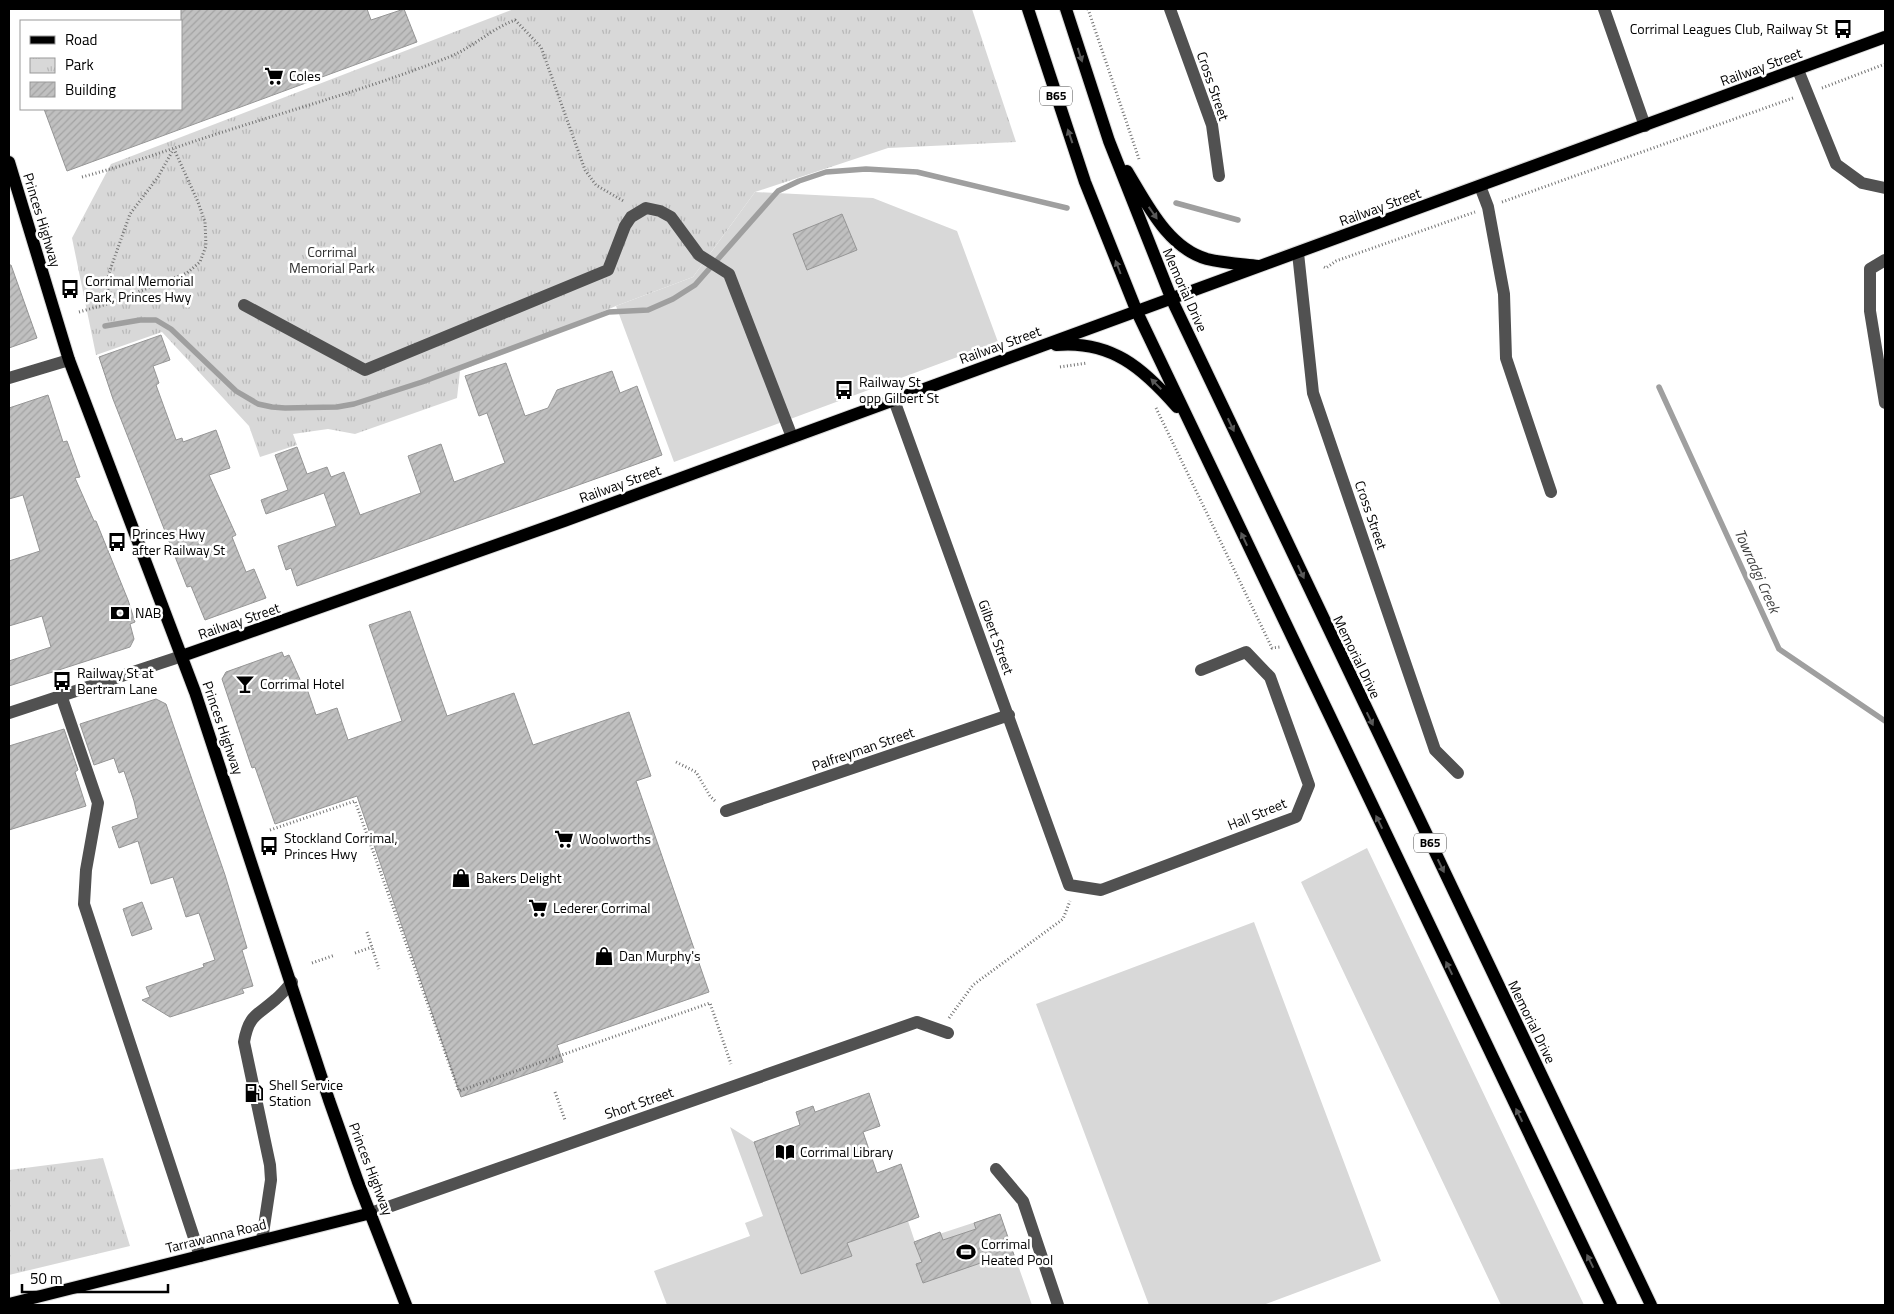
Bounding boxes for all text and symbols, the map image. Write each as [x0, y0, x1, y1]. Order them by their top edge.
place label: Corrimal Leagues Club, Railway St [1630, 18, 1828, 39]
bus stop icon: Corrimal Leagues Club, Railway St [1832, 18, 1854, 40]
legend [20, 20, 182, 110]
text: Road [65, 28, 97, 51]
street label: Railway Street [1717, 42, 1805, 91]
one-way arrow [1077, 48, 1084, 63]
street label: Cross Street [1192, 48, 1235, 123]
text: Park [65, 53, 94, 76]
supermarket icon: Coles [263, 65, 285, 87]
place label: Coles [289, 65, 321, 86]
text: Building [65, 78, 116, 101]
road number: B65 [1040, 86, 1072, 105]
one-way arrow [1066, 128, 1073, 143]
street label: Princes Highway [18, 170, 67, 270]
street label: Railway Street [1336, 182, 1424, 231]
one-way arrow [1148, 206, 1158, 220]
park label: Corrimal Memorial Park [289, 241, 375, 278]
street label: Memorial Drive [1158, 245, 1213, 335]
one-way arrow [1114, 259, 1122, 274]
place label: Corrimal Memorial Park, Princes Hwy [85, 270, 194, 307]
bus stop icon: Corrimal Memorial Park, Princes Hwy [59, 278, 81, 300]
street label: Railway Street [956, 320, 1044, 369]
place label: Railway St opp Gilbert St [859, 371, 939, 408]
one-way arrow [1150, 378, 1162, 390]
bus stop icon: Railway St opp Gilbert St [833, 379, 855, 401]
one-way arrow [1227, 418, 1235, 432]
street label: Railway Street [576, 459, 664, 508]
street label: Cross Street [1350, 477, 1393, 552]
place label: Princes Hwy after Railway St [132, 523, 225, 560]
water label: Towradgi Creek [1729, 525, 1787, 619]
bus stop icon: Princes Hwy after Railway St [106, 531, 128, 553]
one-way arrow [1240, 532, 1248, 546]
one-way arrow [1297, 565, 1305, 579]
street label: Gilbert Street [973, 596, 1020, 677]
street label: Railway Street [195, 597, 283, 644]
bank icon: NAB [109, 602, 131, 624]
place label: NAB [135, 602, 161, 623]
street label: Memorial Drive [1328, 612, 1387, 702]
place label: Railway St at Bertram Lane [77, 662, 157, 699]
bus stop icon: Railway St at Bertram Lane [51, 670, 73, 692]
bar icon: Corrimal Hotel [234, 673, 256, 695]
place label: Corrimal Hotel [260, 673, 345, 694]
street label: Princes Highway [198, 678, 249, 778]
one-way arrow [1367, 712, 1375, 726]
street label: Palfreyman Street [809, 721, 917, 776]
street label: Hall Street [1224, 792, 1290, 835]
one-way arrow [1375, 815, 1383, 829]
place label: Stockland Corrimal, Princes Hwy [284, 827, 398, 864]
supermarket icon: Woolworths [553, 828, 575, 850]
place label: Woolworths [579, 828, 651, 849]
road number: B65 [1414, 834, 1446, 852]
bus stop icon: Stockland Corrimal, Princes Hwy [258, 835, 280, 857]
one-way arrow [1436, 858, 1445, 873]
shop icon: Bakers Delight [450, 867, 472, 889]
place label: Bakers Delight [476, 867, 562, 888]
supermarket icon: Lederer Corrimal [527, 897, 549, 919]
place label: Lederer Corrimal [553, 897, 650, 918]
shop icon: Dan Murphy's [593, 945, 615, 967]
place label: Dan Murphy's [619, 945, 701, 966]
one-way arrow [1445, 961, 1453, 975]
street label: Memorial Drive [1503, 977, 1562, 1067]
place label: Shell Service Station [269, 1074, 343, 1111]
street label: Short Street [602, 1081, 676, 1124]
fuel station icon: Shell Service Station [243, 1082, 265, 1104]
one-way arrow [1515, 1108, 1523, 1122]
street label: Princes Highway [344, 1119, 399, 1218]
library icon: Corrimal Library [774, 1141, 796, 1163]
place label: Corrimal Library [800, 1141, 893, 1162]
street label: Tarrawanna Road [163, 1213, 268, 1258]
place label: Corrimal Heated Pool [981, 1233, 1053, 1270]
sports icon: Corrimal Heated Pool [955, 1241, 977, 1263]
one-way arrow [1585, 1254, 1593, 1268]
scale bar [22, 1262, 169, 1294]
text: 50 m [30, 1267, 63, 1290]

